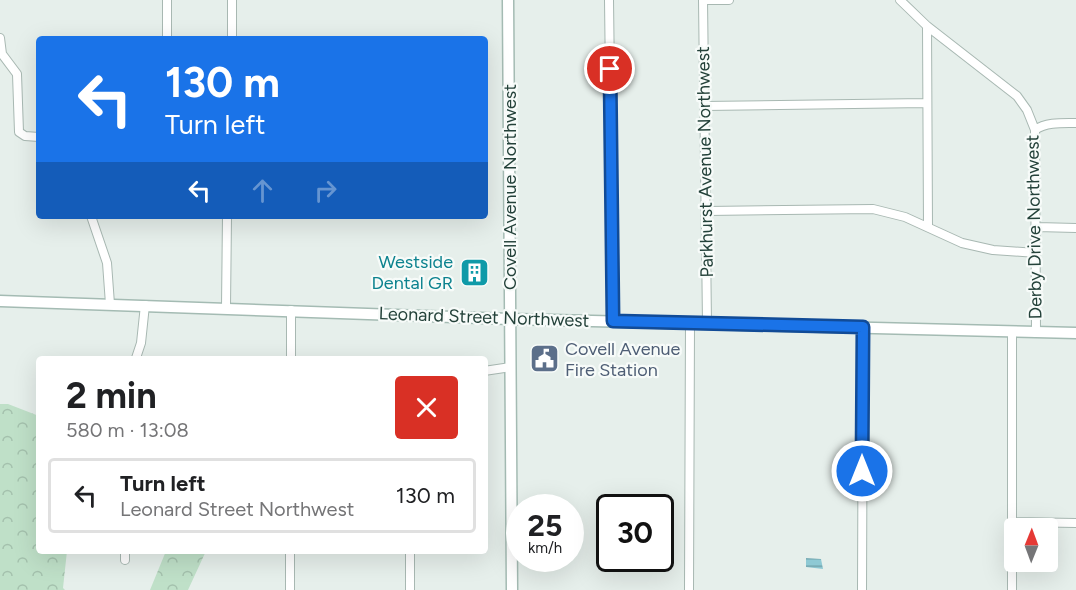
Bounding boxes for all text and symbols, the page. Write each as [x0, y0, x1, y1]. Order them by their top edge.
pin [584, 43, 635, 94]
street label: Parkhurst Avenue Northwest [692, 46, 718, 278]
icon: arrive [593, 52, 626, 85]
text: 130 m [165, 57, 280, 108]
icon: left [66, 60, 144, 138]
street label: Covell Avenue Northwest [499, 84, 521, 290]
text: Turn left [165, 108, 265, 141]
street label: Derby Drive Northwest [1021, 134, 1047, 320]
icon: left [183, 174, 216, 207]
icon: ahead [246, 174, 279, 207]
icon: right [309, 174, 342, 207]
place label: Westside Dental GR [371, 251, 453, 294]
building icon: Westside Dental GR [458, 256, 490, 288]
street label: Leonard Street Northwest [378, 302, 590, 332]
place label: Covell Avenue Fire Station [565, 338, 681, 381]
public building icon: Covell Avenue Fire Station [528, 343, 560, 375]
text: 2 min [66, 374, 157, 417]
button: close [395, 376, 458, 439]
text: 580 m · 13:08 [66, 418, 189, 442]
position arrow [830, 439, 894, 503]
text: Turn left [120, 470, 206, 497]
icon: left [69, 479, 102, 512]
text: 130 m [396, 482, 455, 509]
speed limit sign: 30 [596, 494, 674, 572]
text: Leonard Street Northwest [120, 497, 354, 521]
text: 25 [528, 507, 562, 544]
north arrow [1004, 518, 1058, 572]
map controls [1004, 518, 1058, 572]
text: km/h [528, 539, 562, 557]

